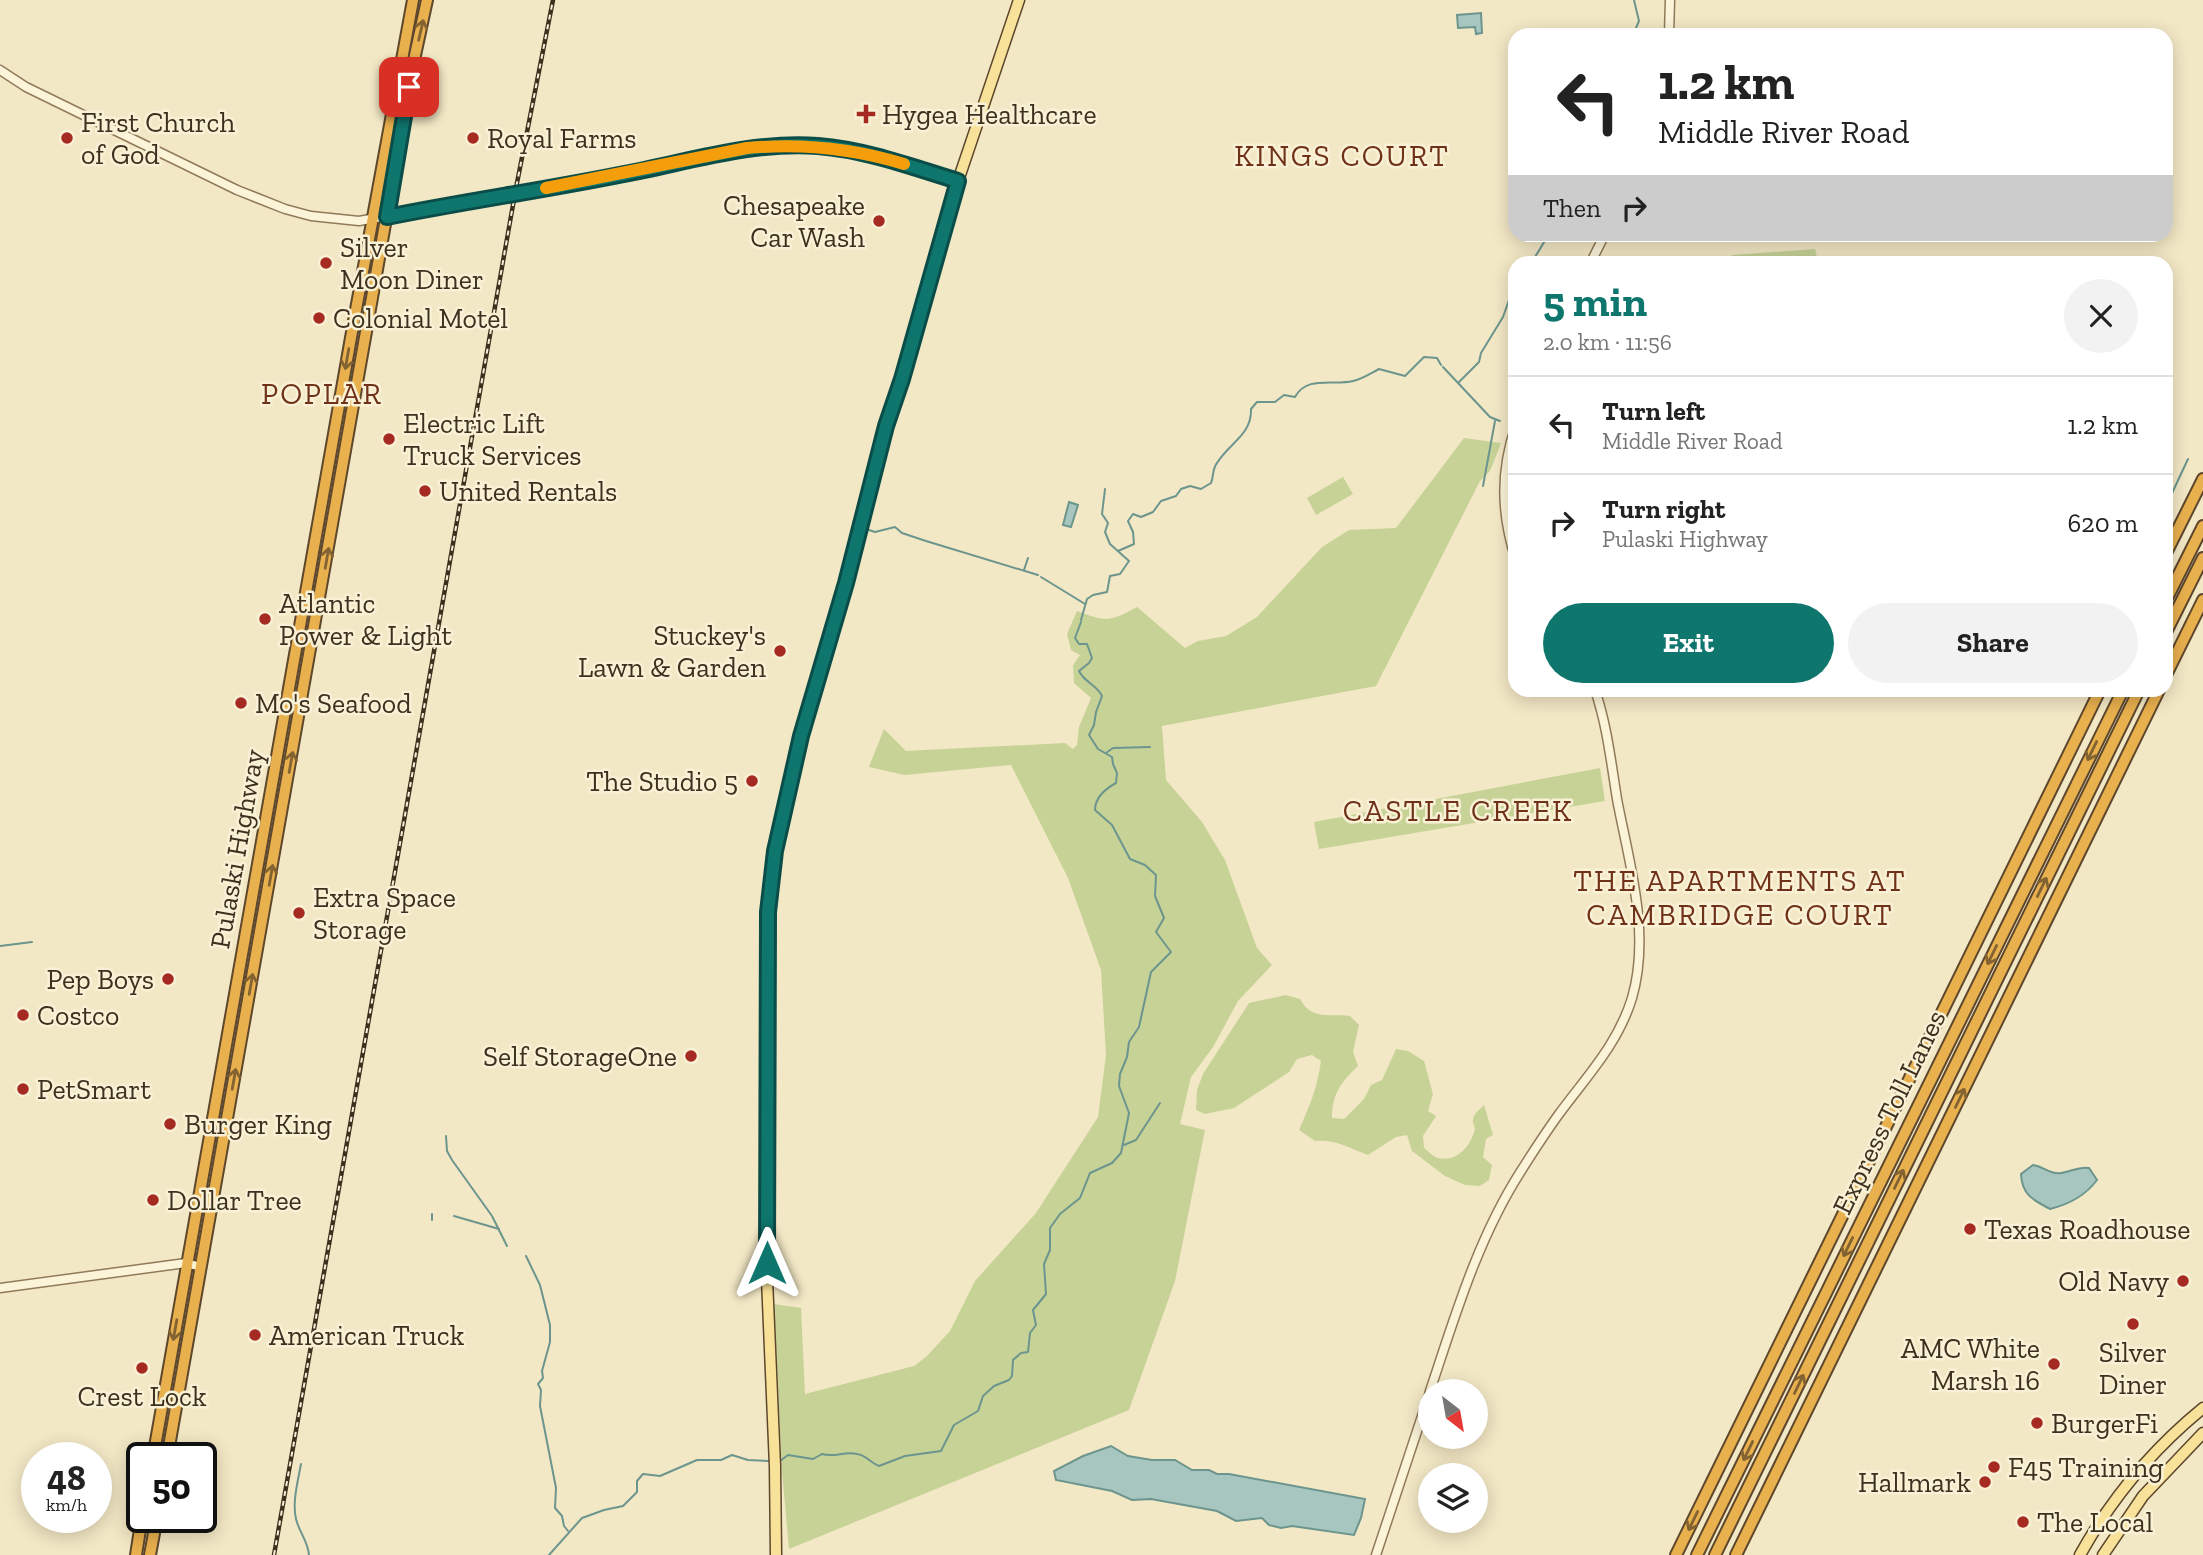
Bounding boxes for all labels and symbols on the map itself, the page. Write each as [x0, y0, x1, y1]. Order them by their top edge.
one-way arrow [414, 19, 428, 42]
pin [379, 57, 439, 117]
place label: Hygea Healthcare [882, 98, 1097, 131]
marker: Hygea Healthcare [856, 104, 876, 124]
place label: First Church of God [81, 106, 235, 171]
place label: Royal Farms [487, 122, 637, 155]
marker: First Church of God [59, 130, 75, 146]
marker: Royal Farms [465, 130, 481, 146]
district label: KINGS COURT [1234, 138, 1450, 174]
place label: Chesapeake Car Wash [723, 189, 865, 254]
marker: Chesapeake Car Wash [871, 213, 887, 229]
place label: Silver Moon Diner [340, 231, 484, 296]
marker: Silver Moon Diner [318, 255, 334, 271]
place label: Colonial Motel [333, 302, 508, 335]
marker: Colonial Motel [311, 310, 327, 326]
one-way arrow [340, 347, 353, 370]
district label: POPLAR [261, 376, 383, 412]
place label: Electric Lift Truck Services [403, 407, 582, 472]
marker: Electric Lift Truck Services [381, 431, 397, 447]
place label: United Rentals [439, 475, 617, 508]
marker: United Rentals [417, 483, 433, 499]
one-way arrow [321, 547, 334, 569]
place label: Atlantic Power & Light [279, 587, 452, 652]
marker: Atlantic Power & Light [257, 611, 273, 627]
place label: Stuckey's Lawn & Garden [578, 619, 766, 684]
marker: Stuckey's Lawn & Garden [772, 643, 788, 659]
place label: Mo's Seafood [255, 687, 412, 720]
marker: Mo's Seafood [233, 695, 249, 711]
one-way arrow [2085, 740, 2099, 761]
street label: Pulaski Highway [203, 746, 271, 951]
one-way arrow [285, 751, 298, 774]
place label: The Studio 5 [586, 765, 738, 798]
marker: The Studio 5 [744, 773, 760, 789]
district label: CASTLE CREEK [1343, 793, 1573, 829]
district label: THE APARTMENTS AT CAMBRIDGE COURT [1573, 863, 1907, 933]
one-way arrow [265, 864, 278, 887]
one-way arrow [2035, 877, 2049, 898]
place label: Extra Space Storage [313, 881, 456, 946]
marker: Extra Space Storage [291, 905, 307, 921]
one-way arrow [1985, 944, 1998, 965]
place label: Pep Boys [47, 963, 154, 996]
marker: Pep Boys [160, 971, 176, 987]
one-way arrow [245, 973, 259, 996]
place label: Costco [37, 999, 119, 1032]
street label: Express Toll Lanes [1825, 1005, 1953, 1219]
marker: Costco [15, 1007, 31, 1023]
place label: Self StorageOne [483, 1040, 677, 1073]
marker: Self StorageOne [683, 1048, 699, 1064]
one-way arrow [228, 1068, 242, 1091]
place label: PetSmart [37, 1073, 151, 1106]
marker: PetSmart [15, 1081, 31, 1097]
one-way arrow [1954, 1088, 1968, 1109]
place label: Burger King [184, 1108, 332, 1141]
marker: Burger King [162, 1116, 178, 1132]
one-way arrow [1892, 1169, 1906, 1190]
place label: Dollar Tree [167, 1184, 302, 1217]
marker: Dollar Tree [145, 1192, 161, 1208]
place label: Texas Roadhouse [1984, 1213, 2190, 1246]
marker: Texas Roadhouse [1962, 1221, 1978, 1237]
position arrow [730, 1226, 804, 1300]
one-way arrow [1841, 1236, 1855, 1257]
place label: Old Navy [2058, 1265, 2170, 1298]
marker: Old Navy [2175, 1273, 2191, 1289]
marker: Silver Diner [2125, 1316, 2141, 1332]
one-way arrow [167, 1319, 181, 1341]
place label: American Truck [269, 1319, 465, 1352]
marker: American Truck [247, 1327, 263, 1343]
place label: AMC White Marsh 16 [1901, 1332, 2040, 1397]
place label: Silver Diner [2099, 1336, 2167, 1401]
marker: AMC White Marsh 16 [2046, 1356, 2062, 1372]
marker: Crest Lock [134, 1360, 150, 1376]
one-way arrow [1792, 1374, 1806, 1395]
north arrow [1418, 1379, 1488, 1449]
place label: Crest Lock [77, 1380, 207, 1413]
place label: BurgerFi [2051, 1407, 2158, 1440]
marker: BurgerFi [2029, 1415, 2045, 1431]
one-way arrow [1741, 1440, 1755, 1461]
speed limit sign: 50 [126, 1442, 217, 1533]
place label: F45 Training [2008, 1451, 2164, 1484]
marker: F45 Training [1986, 1459, 2002, 1475]
place label: Hallmark [1858, 1466, 1971, 1499]
marker: Hallmark [1977, 1474, 1993, 1490]
place label: The Local [2037, 1506, 2153, 1539]
one-way arrow [1685, 1510, 1699, 1531]
marker: The Local [2015, 1514, 2031, 1530]

